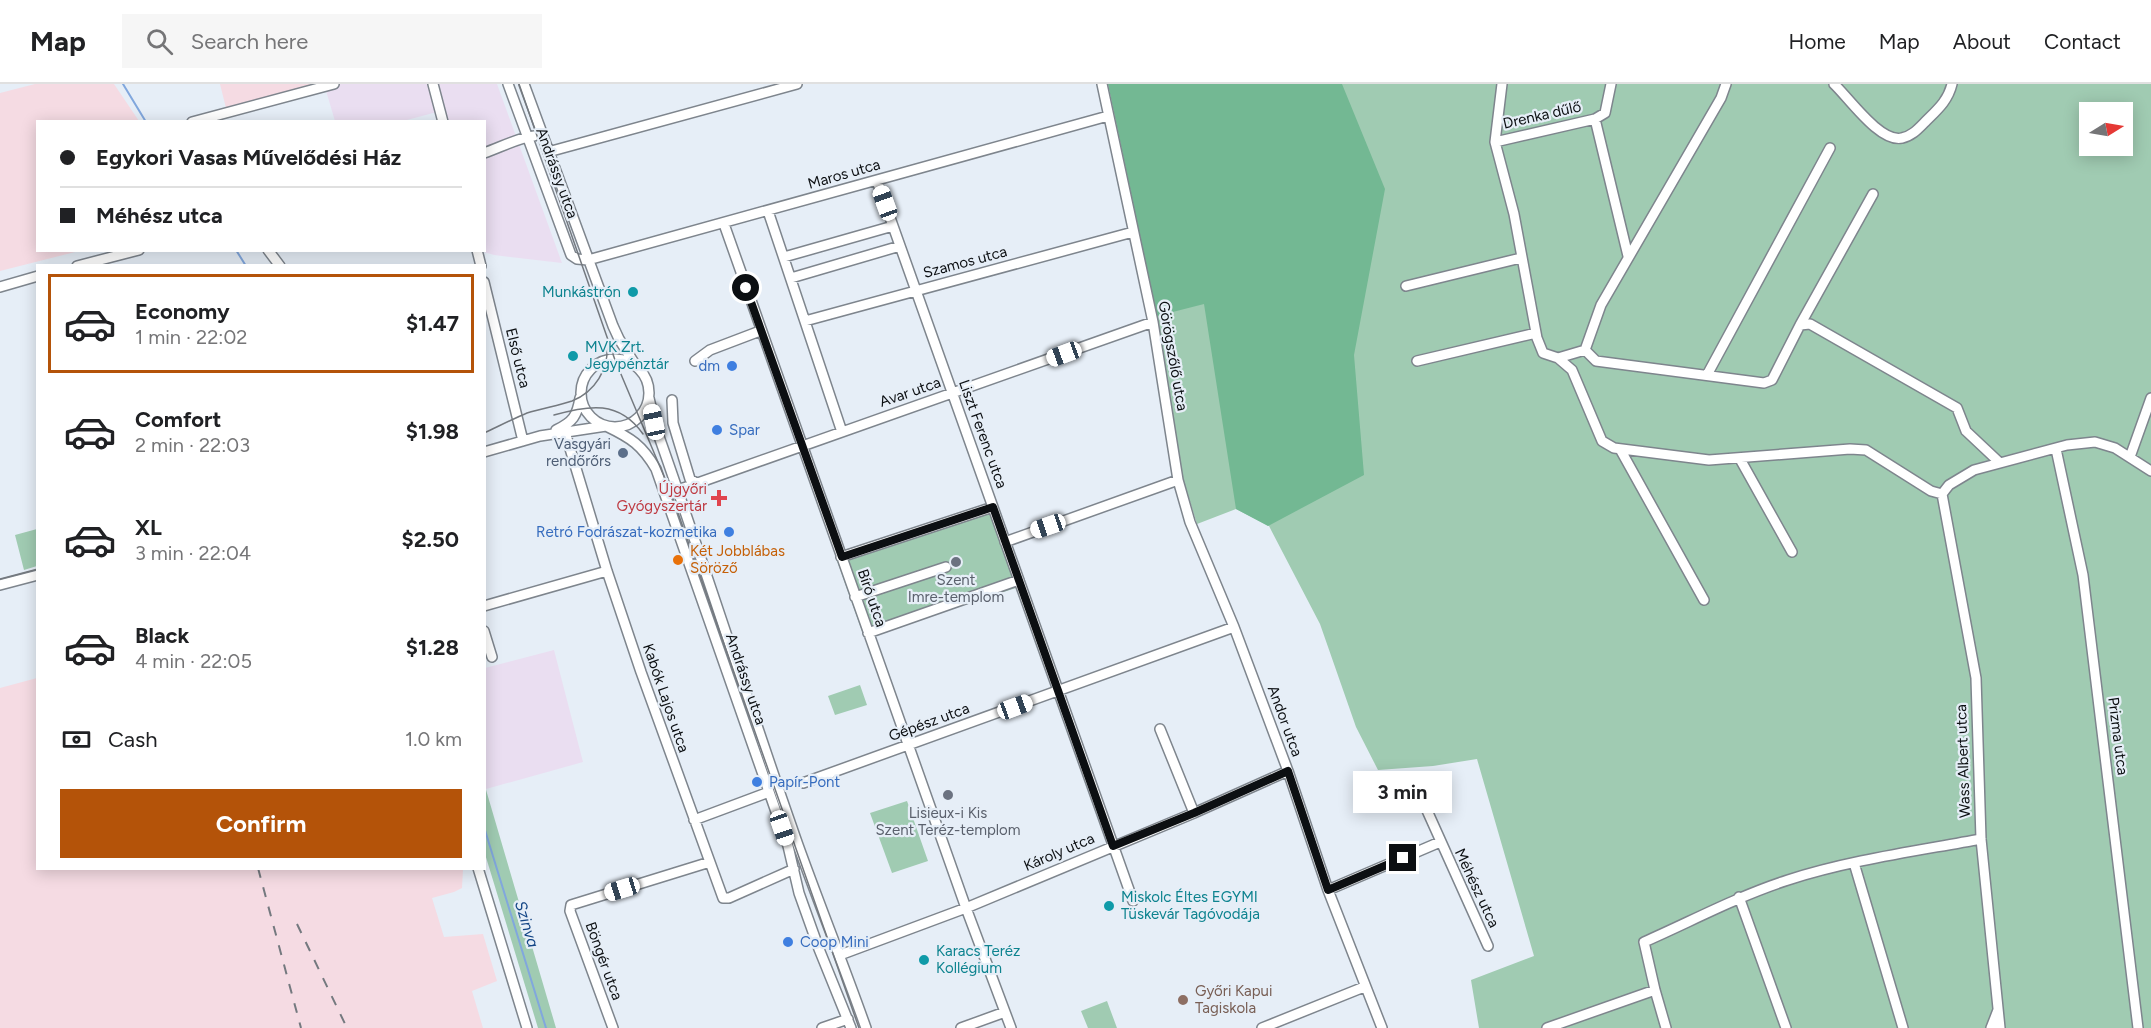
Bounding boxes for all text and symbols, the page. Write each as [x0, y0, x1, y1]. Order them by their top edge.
search box [122, 14, 542, 68]
text: Map [30, 24, 86, 58]
icon: search [143, 25, 176, 58]
text: Search here [191, 28, 308, 55]
text: Home [1789, 29, 1846, 54]
text: Map [1879, 29, 1920, 54]
text: About [1953, 29, 2011, 54]
text: Contact [2044, 29, 2121, 54]
street label: Drenka dűlő [1501, 97, 1583, 133]
north arrow [2079, 102, 2133, 156]
map controls [2079, 102, 2133, 156]
street label: Andrássy utca [532, 125, 582, 221]
text: Egykori Vasas Művelődési Ház [96, 144, 401, 171]
street label: Maros utca [806, 155, 882, 193]
car [870, 183, 900, 223]
text: Méhész utca [96, 202, 223, 229]
street label: Szamos utca [921, 242, 1009, 282]
route start [732, 274, 759, 301]
place label: Munkástrón [542, 283, 621, 301]
marker: Munkástrón [626, 285, 640, 299]
icon: car [63, 297, 117, 351]
text: Economy [135, 298, 230, 325]
street label: Görögszőlő utca [1154, 300, 1192, 412]
text: $1.47 [406, 310, 459, 337]
text: 1 min · 22:02 [135, 325, 247, 349]
street label: Első utca [502, 326, 534, 390]
place label: MVK Zrt. Jegypénztár [585, 338, 669, 373]
car [1044, 339, 1084, 369]
marker: MVK Zrt. Jegypénztár [566, 349, 580, 363]
place label: dm [698, 357, 720, 375]
marker: dm [725, 359, 739, 373]
street label: Avar utca [877, 373, 943, 411]
street label: Liszt Ferenc utca [955, 377, 1011, 491]
car [641, 403, 667, 441]
icon: car [63, 405, 117, 459]
text: Comfort [135, 406, 221, 433]
text: $1.98 [406, 418, 459, 445]
place label: Spar [729, 421, 760, 439]
marker: Spar [710, 423, 724, 437]
text: 2 min · 22:03 [135, 433, 250, 457]
place label: Vasgyári rendőrőrs [546, 435, 611, 470]
marker: Vasgyári rendőrőrs [616, 446, 630, 460]
place label: Újgyőri Gyógyszertár [617, 480, 707, 515]
marker: Újgyőri Gyógyszertár [712, 491, 726, 505]
car [1028, 512, 1068, 540]
icon: car [63, 513, 117, 567]
text: XL [135, 514, 162, 541]
place label: Retró Fodrászat-kozmetika [536, 523, 717, 541]
marker: Retró Fodrászat-kozmetika [722, 525, 736, 539]
text: $2.50 [402, 526, 459, 553]
text: 3 min · 22:04 [135, 541, 251, 565]
place label: Két Jobblábas Söröző [690, 542, 785, 577]
marker: Két Jobblábas Söröző [671, 553, 685, 567]
marker: Szent Imre-templom [949, 555, 963, 569]
street label: Bíró utca [854, 567, 890, 629]
place label: Szent Imre-templom [908, 571, 1004, 606]
icon: car [63, 621, 117, 675]
text: Black [135, 622, 189, 649]
street label: Andrássy utca [722, 631, 770, 727]
text: $1.28 [406, 634, 459, 661]
street label: Kabók Lajos utca [639, 641, 693, 755]
text: 4 min · 22:05 [135, 649, 252, 673]
street label: Andor utca [1264, 683, 1306, 759]
car [995, 692, 1035, 722]
street label: Prizma utca [2104, 696, 2132, 776]
street label: Gépész utca [886, 699, 972, 745]
street label: Wass Albert utca [1952, 704, 1974, 818]
icon: cash [60, 723, 93, 756]
text: Cash [108, 726, 158, 753]
text: 1.0 km [405, 727, 462, 751]
callout: 3 min [1354, 771, 1452, 813]
place label: Papír-Pont [769, 773, 840, 791]
marker: Papír-Pont [750, 775, 764, 789]
text: 3 min [1378, 780, 1427, 804]
marker: Lisieux-i Kis Szent Teréz-templom [941, 788, 955, 802]
button: Confirm [60, 789, 462, 858]
place label: Lisieux-i Kis Szent Teréz-templom [875, 804, 1021, 839]
car [768, 808, 796, 848]
street label: Károly utca [1021, 829, 1097, 875]
route end [1389, 844, 1416, 871]
street label: Méhész utca [1451, 846, 1503, 930]
car [602, 875, 642, 903]
place label: Miskolc Éltes EGYMI Tüskevár Tagóvodája [1121, 888, 1260, 923]
water label: Szinva [511, 898, 543, 950]
marker: Miskolc Éltes EGYMI Tüskevár Tagóvodája [1102, 899, 1116, 913]
street label: Böngér utca [582, 919, 626, 1003]
place label: Coop Mini [800, 933, 869, 951]
marker: Coop Mini [781, 935, 795, 949]
place label: Karacs Teréz Kollégium [936, 942, 1020, 977]
marker: Karacs Teréz Kollégium [917, 953, 931, 967]
place label: Győri Kapui Tagiskola [1195, 982, 1272, 1017]
marker: Győri Kapui Tagiskola [1176, 993, 1190, 1007]

